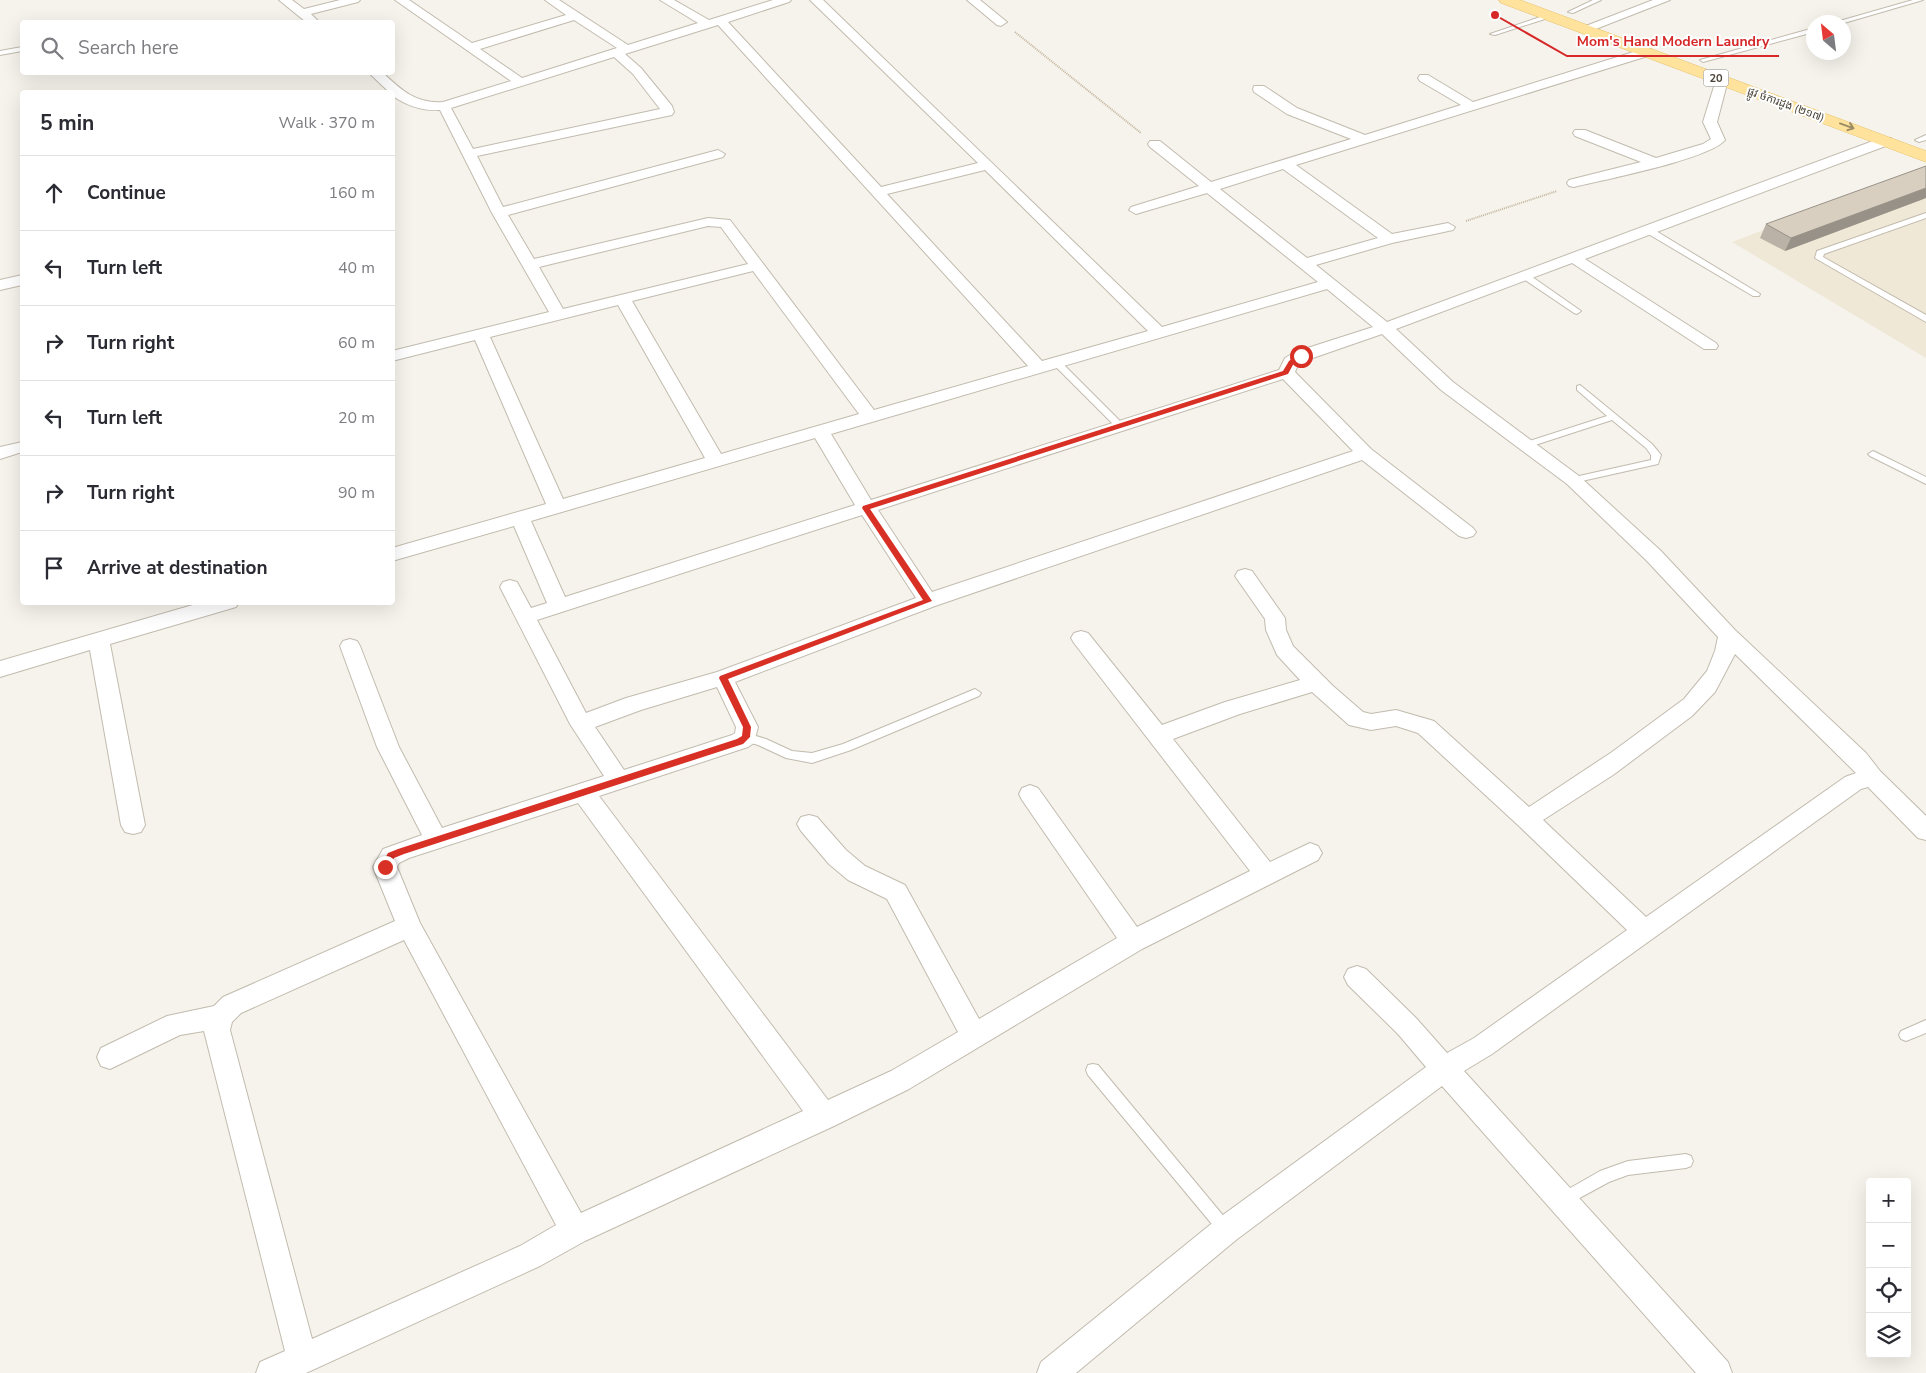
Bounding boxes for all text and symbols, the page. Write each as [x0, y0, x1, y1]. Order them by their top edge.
north arrow [1806, 15, 1851, 60]
search box [20, 20, 395, 75]
callout: Mom's Hand Modern Laundry [1567, 27, 1779, 56]
text: Mom's Hand Modern Laundry [1577, 32, 1770, 51]
icon: search [38, 34, 66, 62]
text: Search here [78, 35, 179, 61]
road number: 20 [1704, 70, 1728, 86]
street label: ផ្លូវ ចំការដូង (២១៧) [1744, 84, 1827, 128]
text: 5 min [40, 109, 94, 137]
text: Walk · 370 m [279, 112, 375, 134]
one-way arrow [1839, 122, 1854, 131]
icon: ahead [40, 179, 68, 207]
text: Continue [87, 180, 166, 206]
text: 160 m [328, 182, 375, 204]
icon: left [40, 254, 68, 282]
text: Turn left [87, 255, 162, 281]
text: 40 m [338, 257, 375, 279]
icon: right [40, 329, 68, 357]
text: Turn right [87, 330, 174, 356]
text: 60 m [338, 332, 375, 354]
route start [1290, 345, 1313, 368]
icon: left [40, 404, 68, 432]
text: Turn left [87, 405, 162, 431]
text: 20 m [338, 407, 375, 429]
icon: right [40, 479, 68, 507]
text: Turn right [87, 480, 174, 506]
text: 90 m [338, 482, 375, 504]
icon: arrive [40, 554, 68, 582]
text: Arrive at destination [87, 555, 268, 581]
route end [374, 856, 397, 879]
map controls [1866, 1178, 1911, 1358]
button: + [1866, 1178, 1911, 1223]
button: − [1866, 1223, 1911, 1268]
button: locate [1866, 1268, 1911, 1313]
button: layers [1866, 1313, 1911, 1358]

